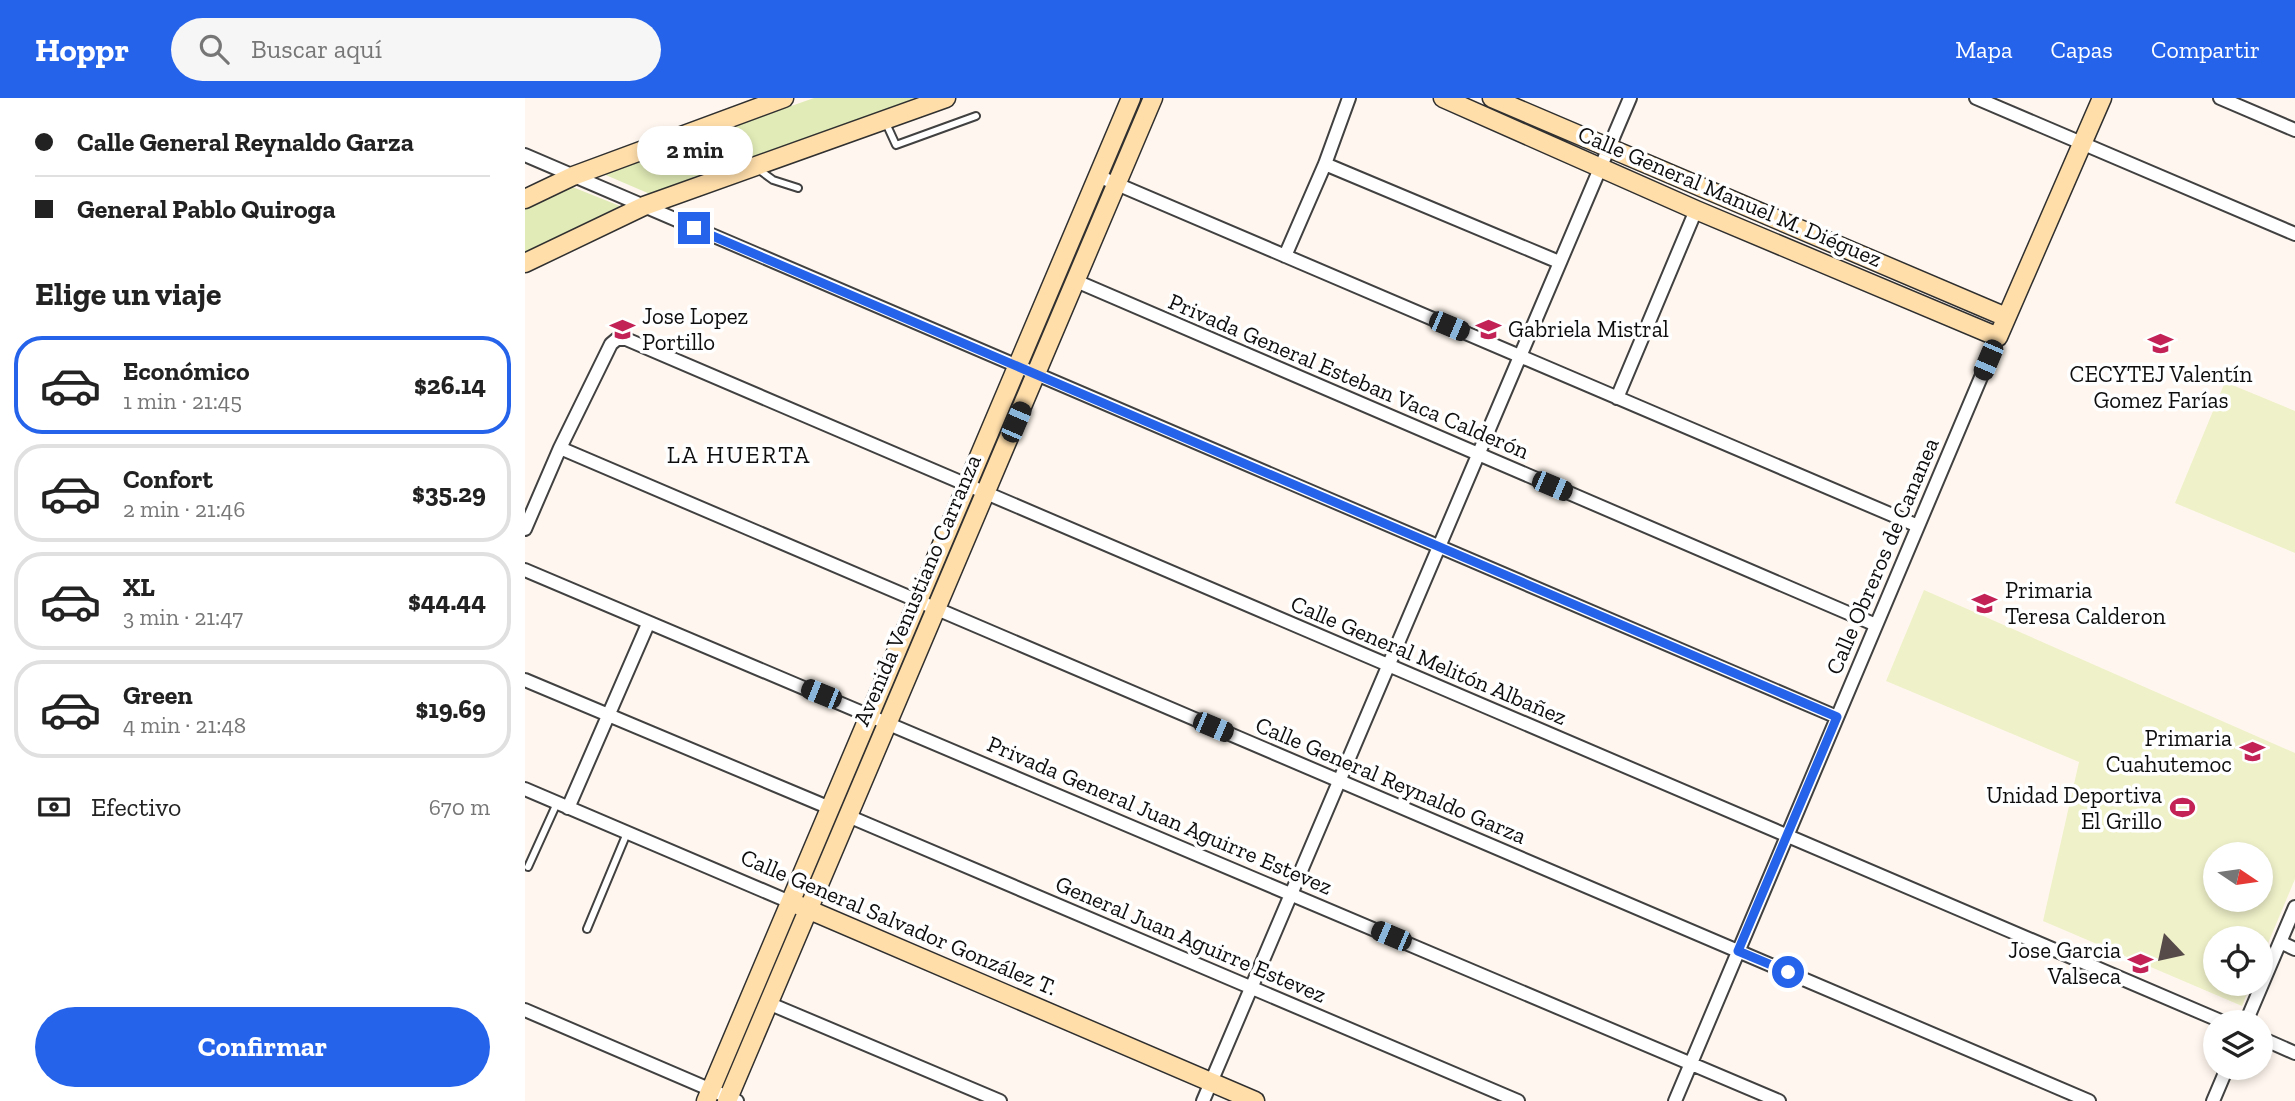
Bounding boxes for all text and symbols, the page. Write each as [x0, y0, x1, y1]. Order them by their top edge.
search box [171, 18, 661, 81]
text: Hoppr [35, 30, 129, 69]
icon: search [195, 30, 233, 68]
text: Buscar aquí [251, 33, 382, 65]
text: Mapa [1955, 35, 2012, 64]
text: Capas [2050, 35, 2113, 64]
text: Compartir [2151, 35, 2260, 64]
street label: Calle General Manuel M. Diéguez [1574, 119, 1886, 273]
text: Calle General Reynaldo Garza [77, 126, 414, 158]
callout: 2 min [636, 127, 752, 176]
text: 2 min [666, 136, 724, 164]
text: General Pablo Quiroga [77, 193, 336, 225]
route end [678, 212, 710, 244]
text: Elige un viaje [35, 275, 222, 313]
street label: Privada General Esteban Vaca Calderón [1164, 287, 1534, 465]
place label: Jose Lopez Portillo [642, 302, 749, 356]
car [1426, 308, 1473, 344]
school or university icon: Jose Lopez Portillo [608, 315, 636, 343]
school or university icon: Gabriela Mistral [1474, 315, 1502, 343]
place label: Gabriela Mistral [1508, 315, 1669, 343]
school or university icon: CECYTEJ Valentín Gomez Farías [2147, 330, 2175, 358]
car [1971, 337, 2006, 383]
icon: car [39, 354, 102, 417]
text: Económico [123, 355, 250, 387]
place label: CECYTEJ Valentín Gomez Farías [2070, 360, 2252, 414]
text: $26.14 [414, 369, 486, 401]
text: 1 min · 21:45 [123, 387, 242, 415]
car [999, 399, 1034, 445]
street label: Calle Obreros de Cananea [1819, 433, 1945, 679]
district label: LA HUERTA [667, 440, 811, 469]
street label: Avenida Venustiano Carranza [847, 450, 987, 730]
icon: car [39, 462, 102, 525]
text: Confort [123, 463, 213, 495]
car [1529, 468, 1576, 504]
text: $35.29 [412, 477, 486, 509]
text: 2 min · 21:46 [123, 495, 245, 523]
icon: car [39, 570, 102, 633]
text: XL [123, 571, 155, 603]
place label: Primaria Teresa Calderon [2005, 576, 2166, 630]
text: $44.44 [408, 585, 486, 617]
street label: Calle General Melitón Albañez [1287, 589, 1572, 731]
school or university icon: Primaria Teresa Calderon [1971, 589, 1999, 617]
text: 3 min · 21:47 [123, 603, 243, 631]
car [798, 676, 845, 712]
icon: car [39, 678, 102, 741]
text: Green [123, 679, 193, 711]
text: $19.69 [415, 693, 486, 725]
car [1190, 709, 1237, 745]
street label: Calle General Reynaldo Garza [1251, 710, 1531, 850]
text: 4 min · 21:48 [123, 711, 246, 739]
place label: Primaria Cuahutemoc [2106, 724, 2232, 778]
street label: Privada General Juan Aguirre Estevez [983, 729, 1337, 901]
school or university icon: Primaria Cuahutemoc [2238, 737, 2266, 765]
place label: Unidad Deportiva El Grillo [1986, 781, 2162, 835]
icon: cash [35, 788, 73, 826]
text: Efectivo [91, 791, 181, 823]
text: 670 m [429, 793, 490, 821]
sports icon: Unidad Deportiva El Grillo [2168, 794, 2196, 822]
street label: Calle General Salvador González T. [737, 842, 1061, 1002]
north arrow [2203, 842, 2273, 912]
map controls [2203, 842, 2273, 1080]
street label: General Juan Aguirre Estevez [1051, 869, 1331, 1009]
car [1368, 918, 1415, 954]
button: locate [2203, 926, 2273, 996]
place label: Jose Garcia Valseca [2008, 936, 2121, 990]
school or university icon: Jose Garcia Valseca [2127, 949, 2155, 977]
route start [1772, 956, 1804, 988]
button: Confirmar [35, 1007, 490, 1087]
button: layers [2203, 1010, 2273, 1080]

